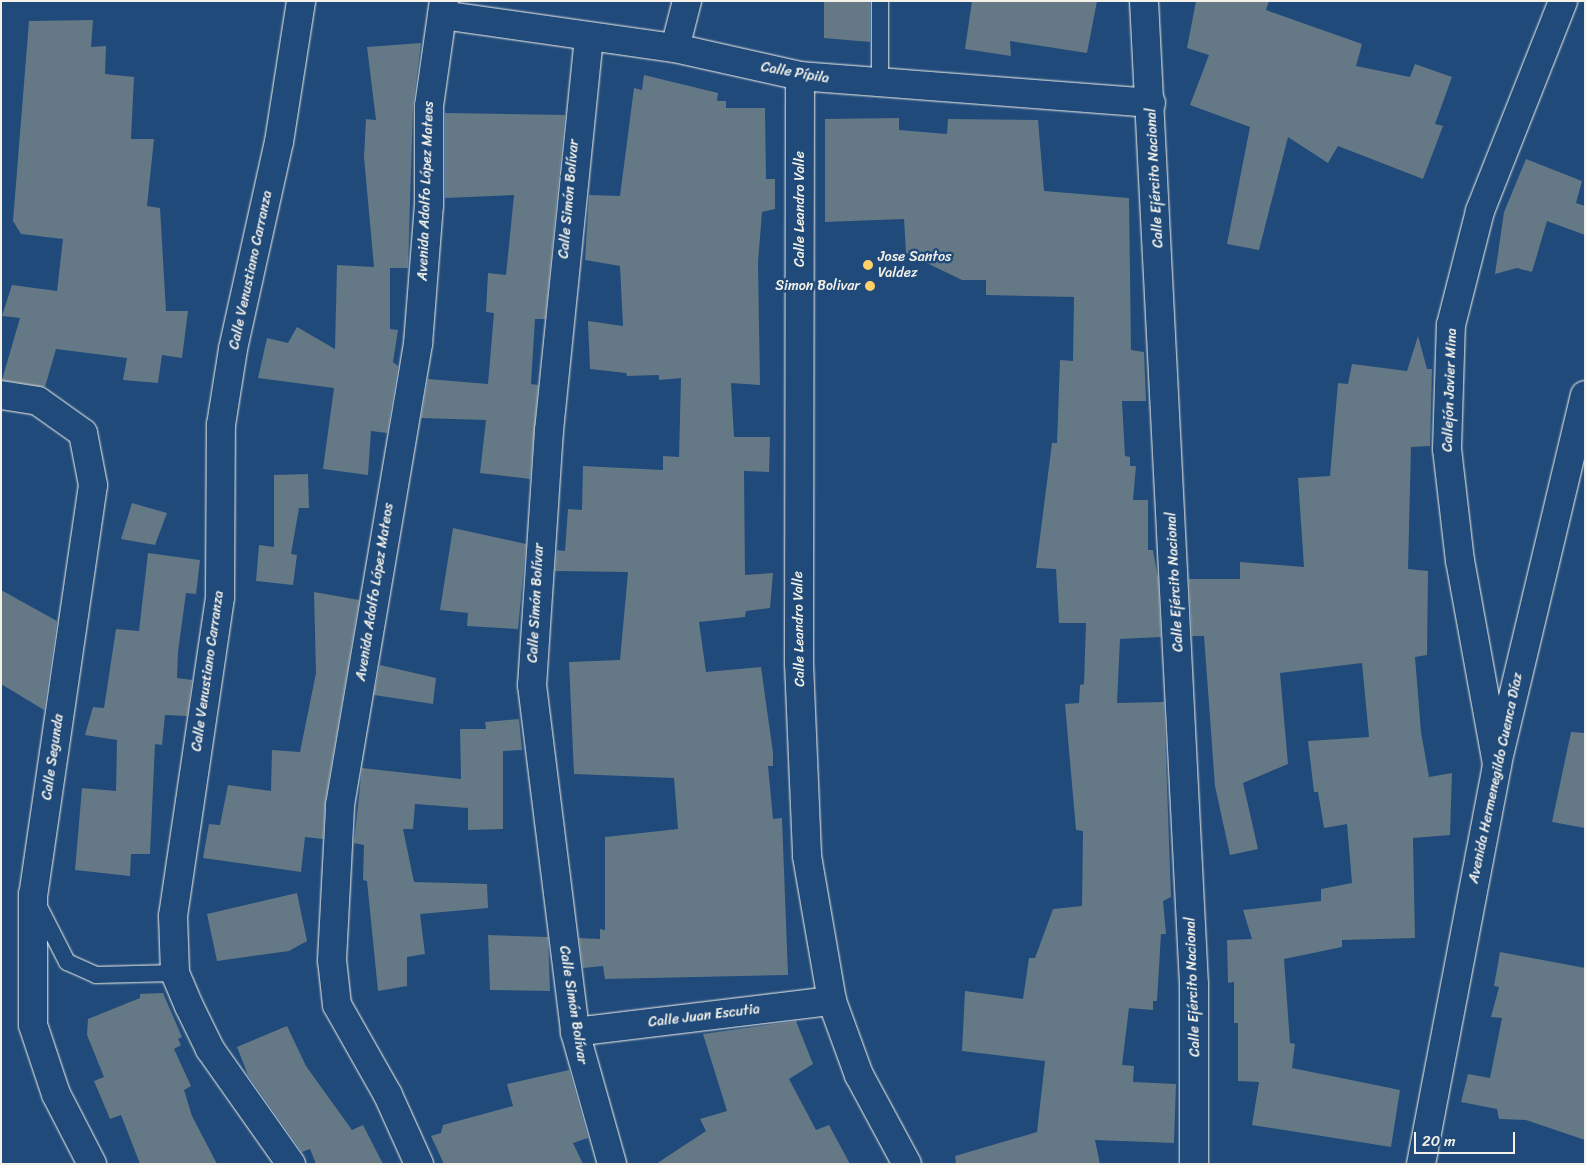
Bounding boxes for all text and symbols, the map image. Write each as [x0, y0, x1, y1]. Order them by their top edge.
street label: Calle Pípila [759, 59, 831, 87]
street label: Avenida Adolfo López Mateos [414, 101, 438, 281]
street label: Calle Ejército Nacional [1143, 107, 1167, 249]
street label: Calle Simón Bolívar [555, 139, 583, 259]
street label: Calle Leandro Valle [792, 151, 808, 267]
street label: Calle Venustiano Carranza [226, 190, 276, 350]
place label: Jose Santos Valdez [878, 249, 951, 282]
marker: Jose Santos Valdez [862, 259, 874, 271]
place label: Simon Bolivar [775, 278, 860, 294]
marker: Simon Bolivar [864, 280, 876, 292]
street label: Callejón Javier Mina [1439, 328, 1461, 452]
street label: Avenida Adolfo López Mateos [353, 502, 397, 682]
street label: Calle Ejército Nacional [1163, 511, 1187, 653]
street label: Calle Simón Bolívar [524, 543, 548, 663]
street label: Calle Leandro Valle [790, 571, 808, 687]
street label: Calle Venustiano Carranza [188, 590, 228, 752]
street label: Avenida Hermenegildo Cuenca Díaz [1465, 671, 1527, 885]
street label: Calle Segunda [39, 713, 67, 801]
street label: Calle Ejército Nacional [1182, 916, 1204, 1058]
street label: Calle Simón Bolívar [555, 945, 591, 1065]
street label: Calle Juan Escutia [647, 1001, 761, 1031]
scale bar [1416, 1122, 1517, 1154]
text: 20 m [1422, 1128, 1456, 1154]

